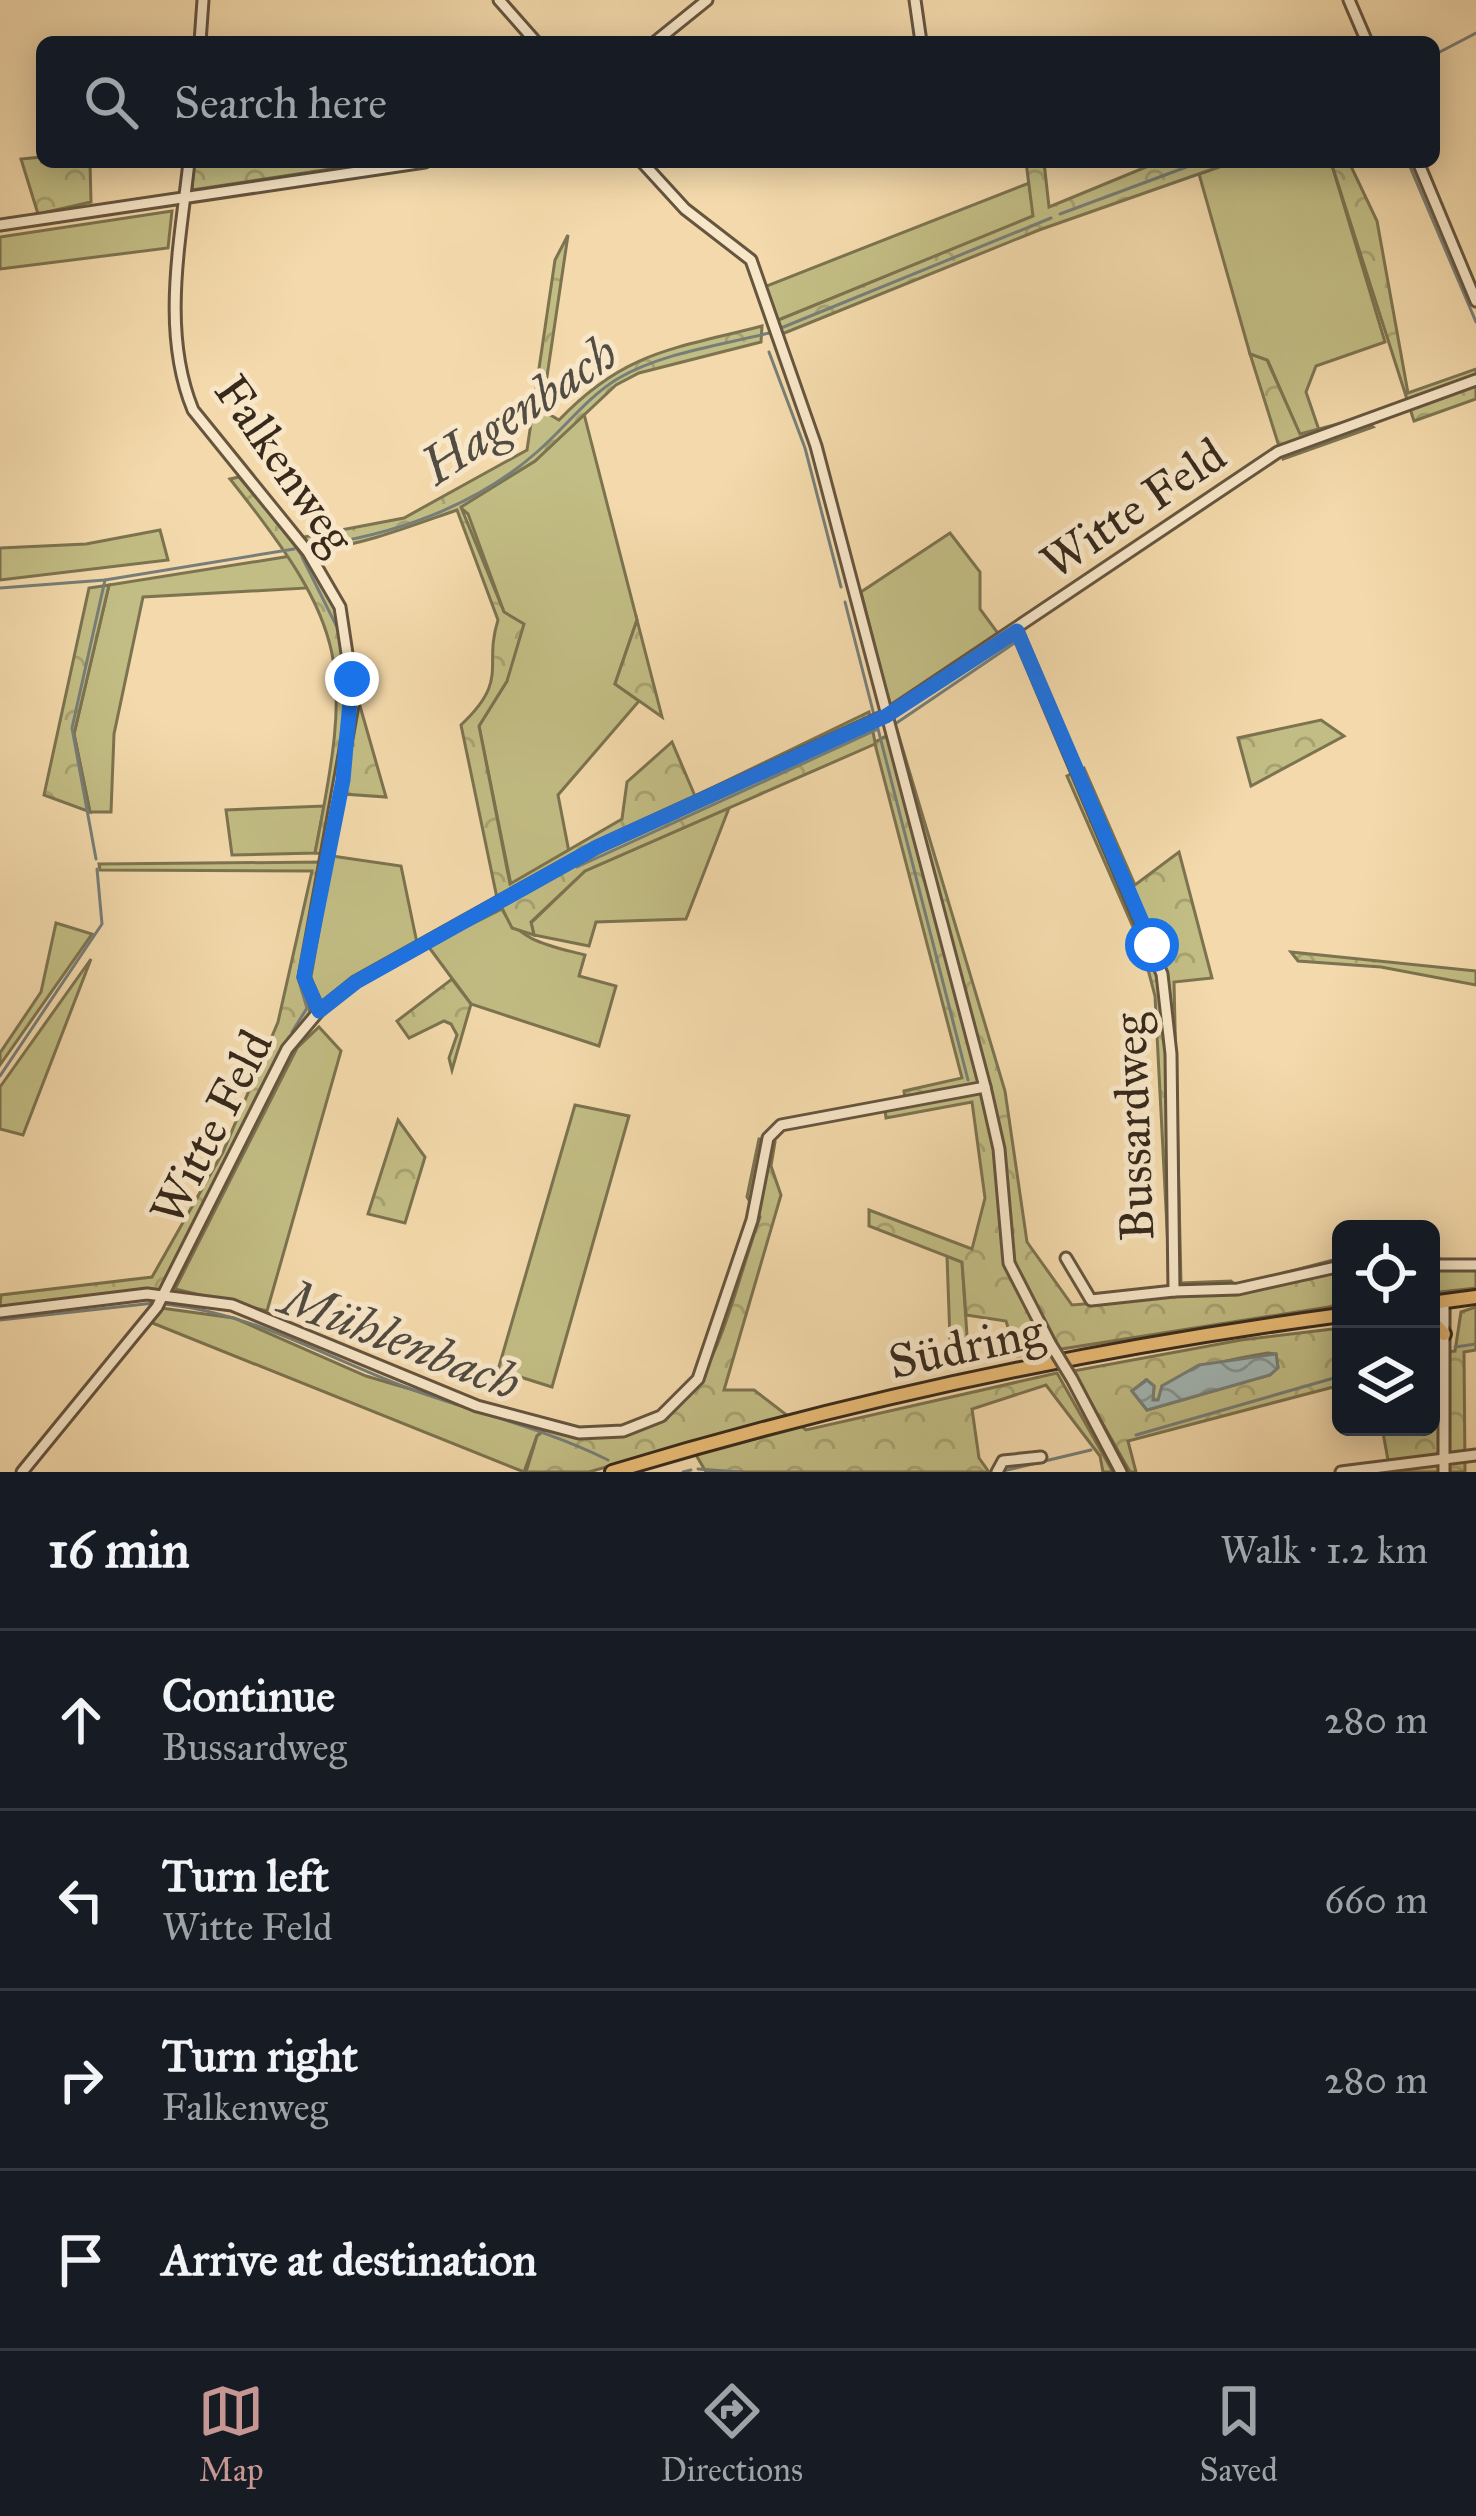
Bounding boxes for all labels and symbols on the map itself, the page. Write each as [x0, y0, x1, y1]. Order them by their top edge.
water label: Hagenbach [408, 322, 629, 499]
street label: Falkenweg [202, 363, 368, 565]
street label: Witte Feld [1029, 425, 1237, 591]
route end [325, 652, 379, 706]
route start [1125, 918, 1179, 972]
street label: Bussardweg [1100, 1012, 1166, 1242]
street label: Witte Feld [137, 1020, 285, 1234]
water label: Mühlenbach [269, 1265, 529, 1414]
street label: Südring [883, 1301, 1049, 1391]

